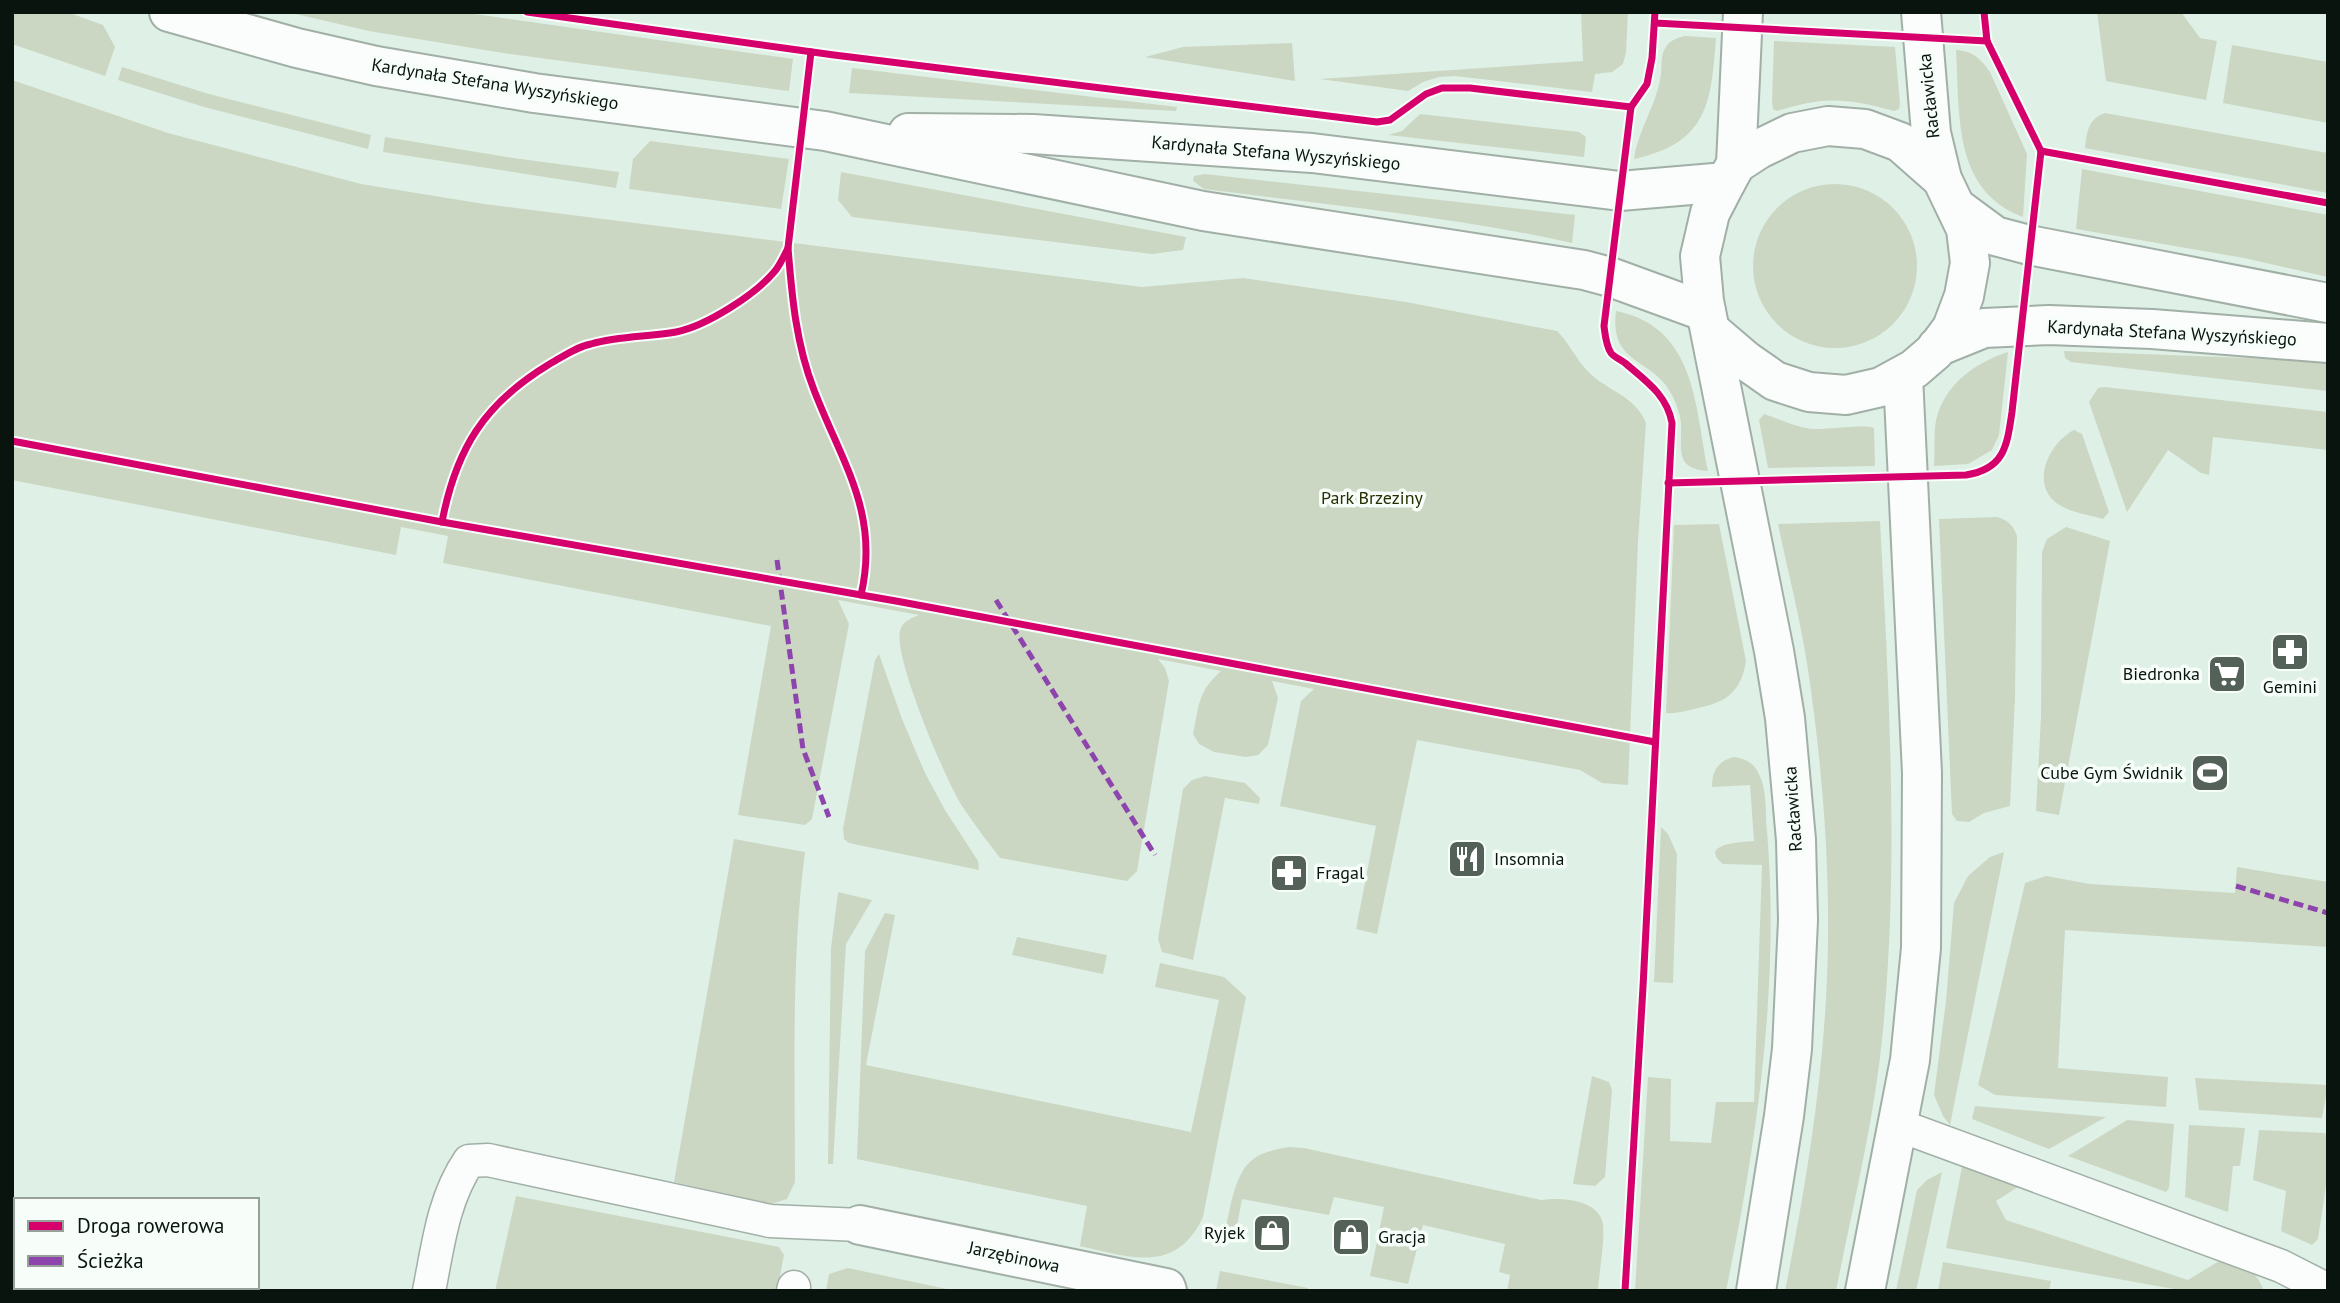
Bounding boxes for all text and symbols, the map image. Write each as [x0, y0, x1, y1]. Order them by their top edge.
street label: Racławicka [1913, 52, 1944, 140]
street label: Kardynała Stefana Wyszyńskiego [370, 53, 620, 114]
street label: Kardynała Stefana Wyszyńskiego [1151, 130, 1401, 175]
street label: Kardynała Stefana Wyszyńskiego [2047, 314, 2297, 351]
park label: Park Brzeziny [1321, 486, 1424, 509]
pharmacy icon: Gemini [2269, 631, 2311, 673]
supermarket icon: Biedronka [2206, 653, 2248, 695]
place label: Biedronka [2123, 662, 2200, 685]
place label: Gemini [2263, 675, 2317, 698]
sports icon: Cube Gym Świdnik [2189, 752, 2231, 794]
place label: Cube Gym Świdnik [2040, 761, 2183, 784]
street label: Racławicka [1778, 766, 1807, 852]
restaurant icon: Insomnia [1446, 838, 1488, 880]
place label: Insomnia [1494, 847, 1565, 870]
pharmacy icon: Fragal [1268, 852, 1310, 894]
place label: Fragal [1316, 861, 1365, 884]
legend [14, 1198, 259, 1289]
text: Droga rowerowa [77, 1212, 224, 1239]
shop icon: Ryjek [1251, 1212, 1293, 1254]
shop icon: Gracja [1330, 1216, 1372, 1258]
place label: Ryjek [1204, 1221, 1245, 1244]
place label: Gracja [1378, 1225, 1426, 1248]
street label: Jarzębinowa [965, 1235, 1062, 1277]
text: Ścieżka [77, 1247, 144, 1274]

